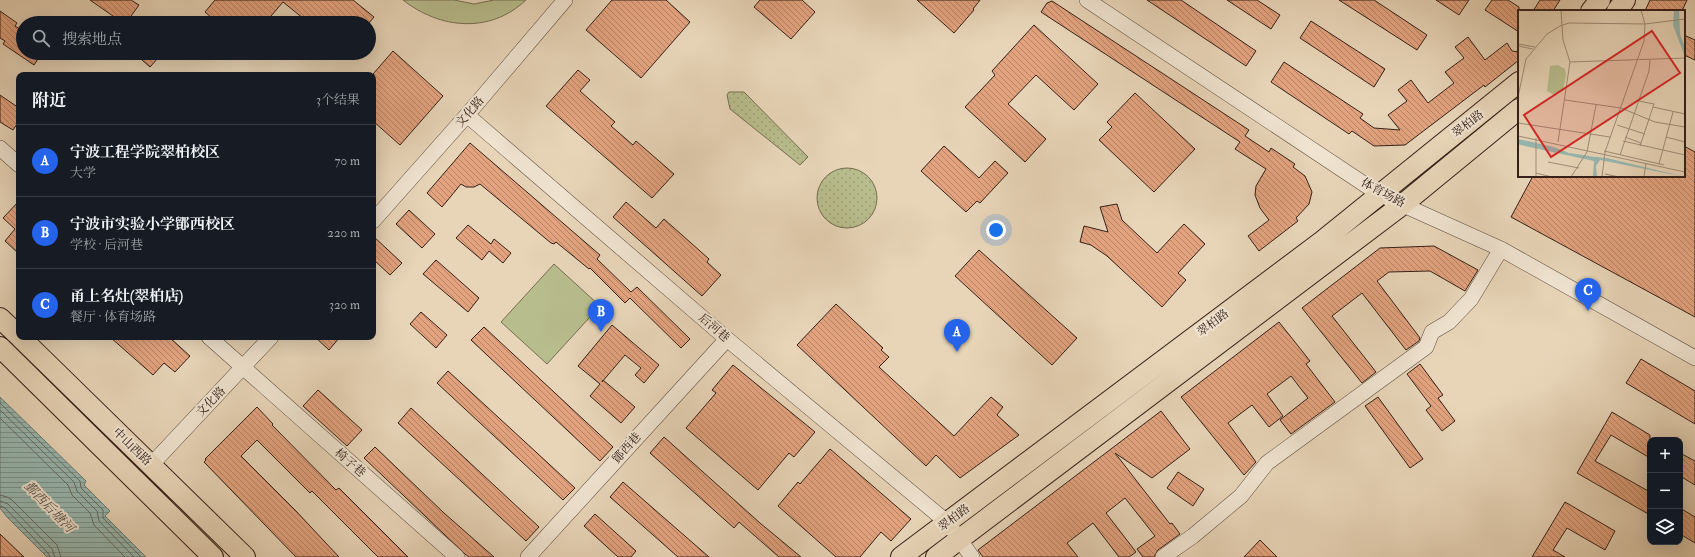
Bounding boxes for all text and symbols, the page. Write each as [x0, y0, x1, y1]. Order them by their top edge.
inset map [1518, 10, 1685, 177]
search box [16, 16, 376, 60]
icon: search [30, 27, 52, 49]
text: 搜索地点 [62, 30, 122, 49]
text: 附近 [32, 90, 66, 111]
text: 3个结果 [316, 92, 360, 108]
street label: 文化路 [453, 93, 487, 131]
street label: 翠柏路 [1449, 107, 1487, 141]
text: 宁波工程学院翠柏校区 [70, 143, 220, 162]
text: A [41, 153, 49, 169]
text: 70 m [335, 153, 360, 169]
text: 大学 [70, 165, 96, 181]
street label: 体育场路 [1358, 175, 1408, 211]
text: 宁波市实验小学鄮西校区 [70, 215, 235, 234]
your location [986, 220, 1006, 240]
text: B [41, 225, 49, 241]
text: 220 m [327, 225, 360, 241]
text: 学校 · 后河巷 [70, 237, 143, 253]
pin: C [1575, 278, 1601, 311]
text: 甬上名灶(翠柏店) [70, 287, 183, 306]
text: C [40, 297, 50, 313]
text: 320 m [329, 297, 360, 313]
pin: B [588, 299, 614, 332]
street label: 翠柏路 [1194, 306, 1232, 340]
text: 餐厅 · 体育场路 [70, 309, 156, 325]
street label: 后河巷 [695, 311, 733, 345]
pin: A [944, 319, 970, 352]
street label: 文化路 [193, 384, 229, 420]
street label: 中山西路 [110, 425, 154, 469]
street label: 鄮西巷 [609, 430, 645, 466]
map controls [1647, 437, 1683, 545]
button: + [1647, 437, 1683, 473]
street label: 椅子巷 [331, 446, 369, 480]
button: − [1647, 473, 1683, 509]
water label: 鄞西后塘河 [21, 478, 79, 537]
street label: 翠柏路 [935, 501, 973, 535]
button: layers [1647, 509, 1683, 545]

